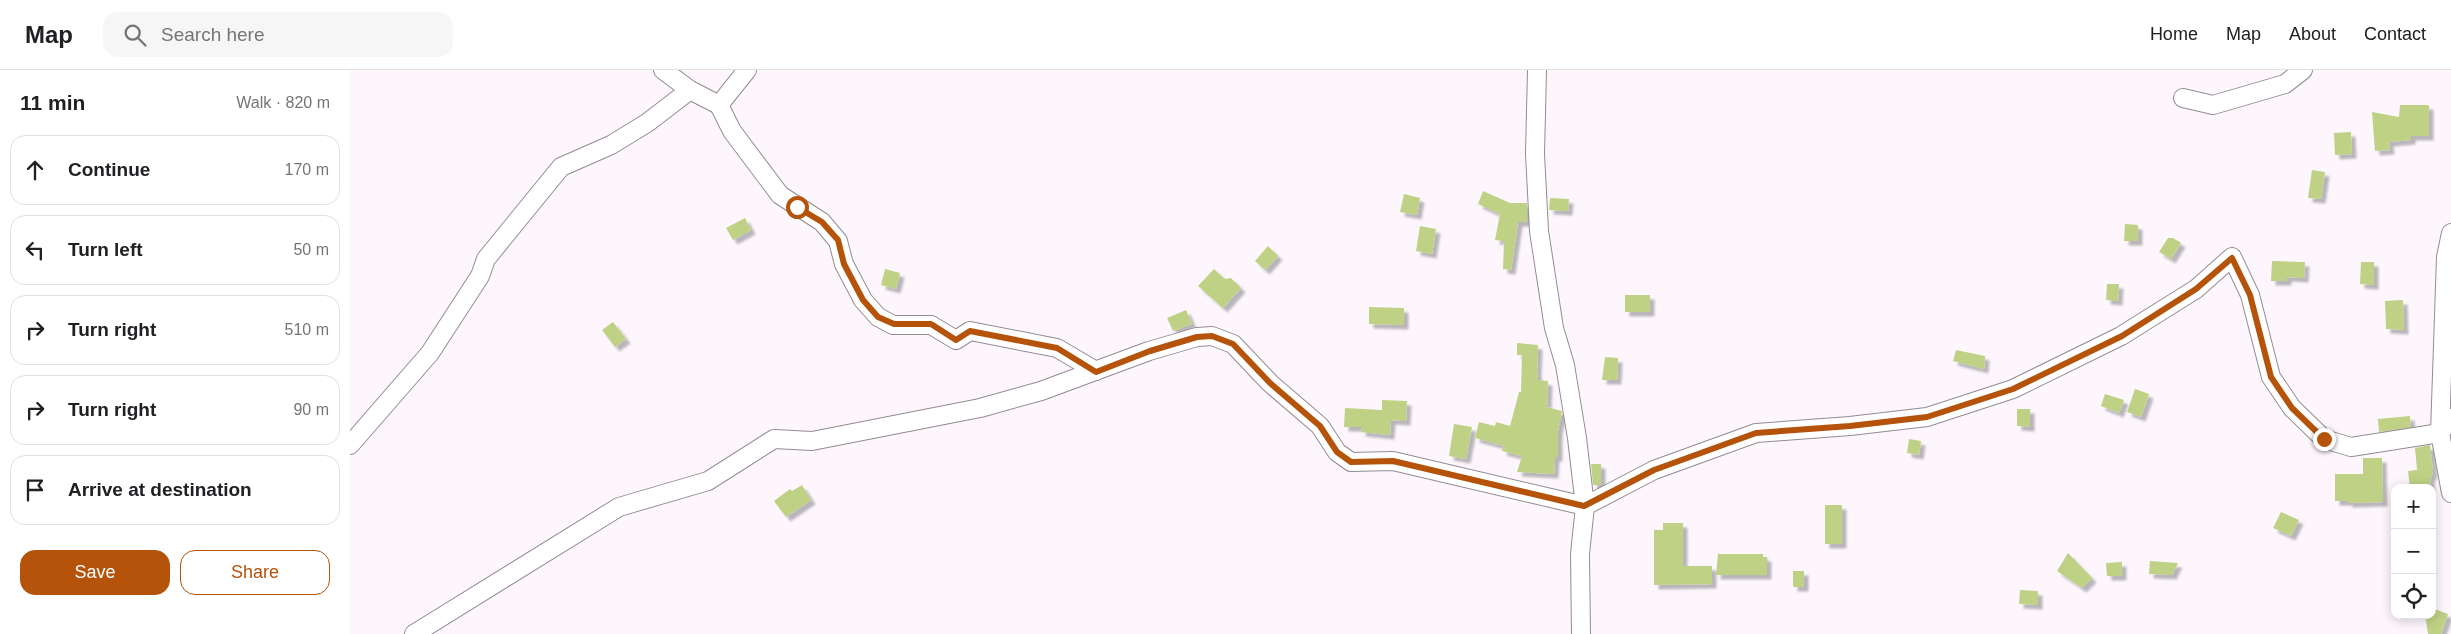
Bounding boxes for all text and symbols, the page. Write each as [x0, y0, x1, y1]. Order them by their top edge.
search box [103, 12, 453, 57]
text: Map [25, 21, 73, 48]
icon: search [121, 21, 149, 49]
text: Search here [161, 24, 265, 45]
text: Home [2150, 24, 2198, 44]
text: Map [2226, 24, 2261, 44]
text: About [2289, 24, 2336, 44]
text: Contact [2364, 24, 2426, 44]
text: 11 min [20, 91, 85, 114]
text: Walk · 820 m [236, 94, 330, 111]
icon: ahead [21, 156, 49, 184]
text: Continue [68, 159, 150, 180]
text: 170 m [285, 161, 329, 178]
route start [786, 196, 809, 219]
icon: left [21, 236, 49, 264]
text: Turn left [68, 239, 143, 260]
text: 50 m [293, 241, 329, 258]
icon: right [21, 316, 49, 344]
text: Turn right [68, 319, 156, 340]
text: 510 m [285, 321, 329, 338]
icon: right [21, 396, 49, 424]
text: Turn right [68, 399, 156, 420]
text: 90 m [293, 401, 329, 418]
route end [2313, 428, 2336, 451]
icon: arrive [21, 476, 49, 504]
text: Arrive at destination [68, 479, 252, 500]
map controls [2391, 484, 2436, 619]
button: + [2391, 484, 2436, 529]
button: − [2391, 529, 2436, 574]
button: Save [20, 550, 170, 595]
button: Share [180, 550, 330, 595]
button: locate [2391, 574, 2436, 619]

